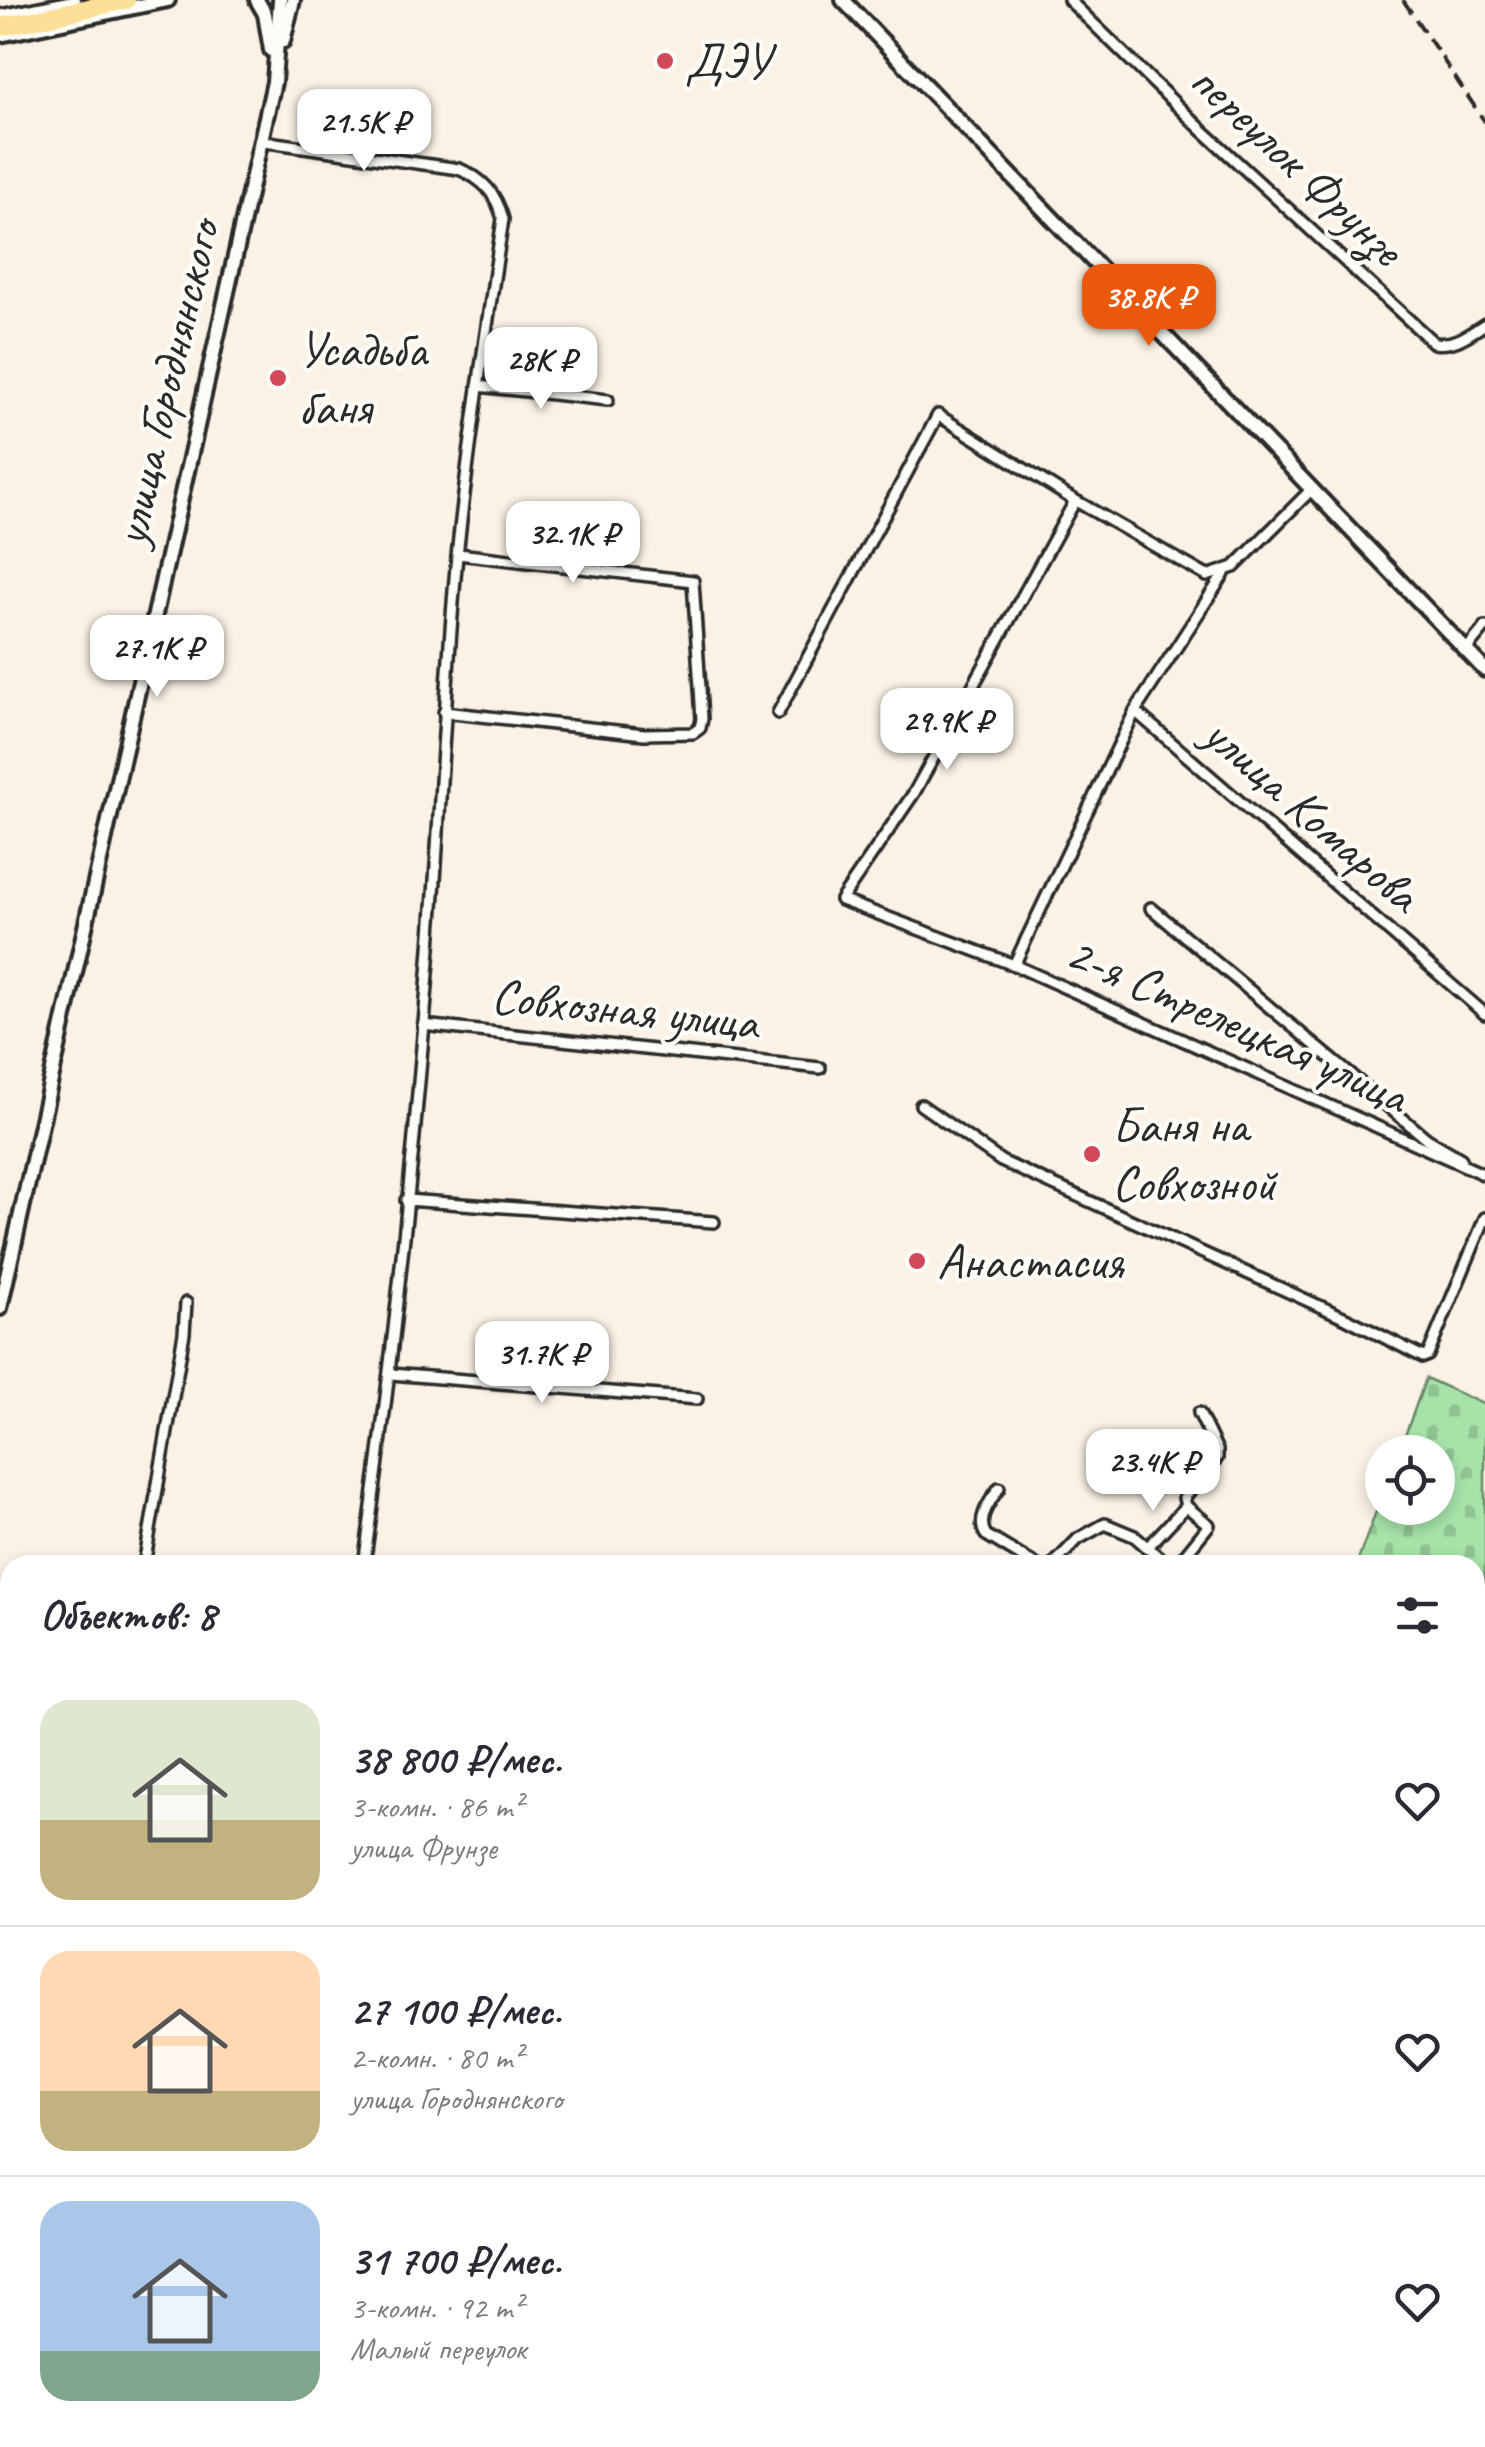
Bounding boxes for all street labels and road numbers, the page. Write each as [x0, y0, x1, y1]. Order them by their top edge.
street label: переулок Фрунзе [1177, 49, 1419, 281]
street label: улица Городнянского [97, 209, 235, 555]
street label: улица Комарова [1188, 701, 1436, 927]
street label: 2-я Стрелецкая улица [1057, 921, 1420, 1129]
street label: Совхозная улица [489, 964, 764, 1055]

